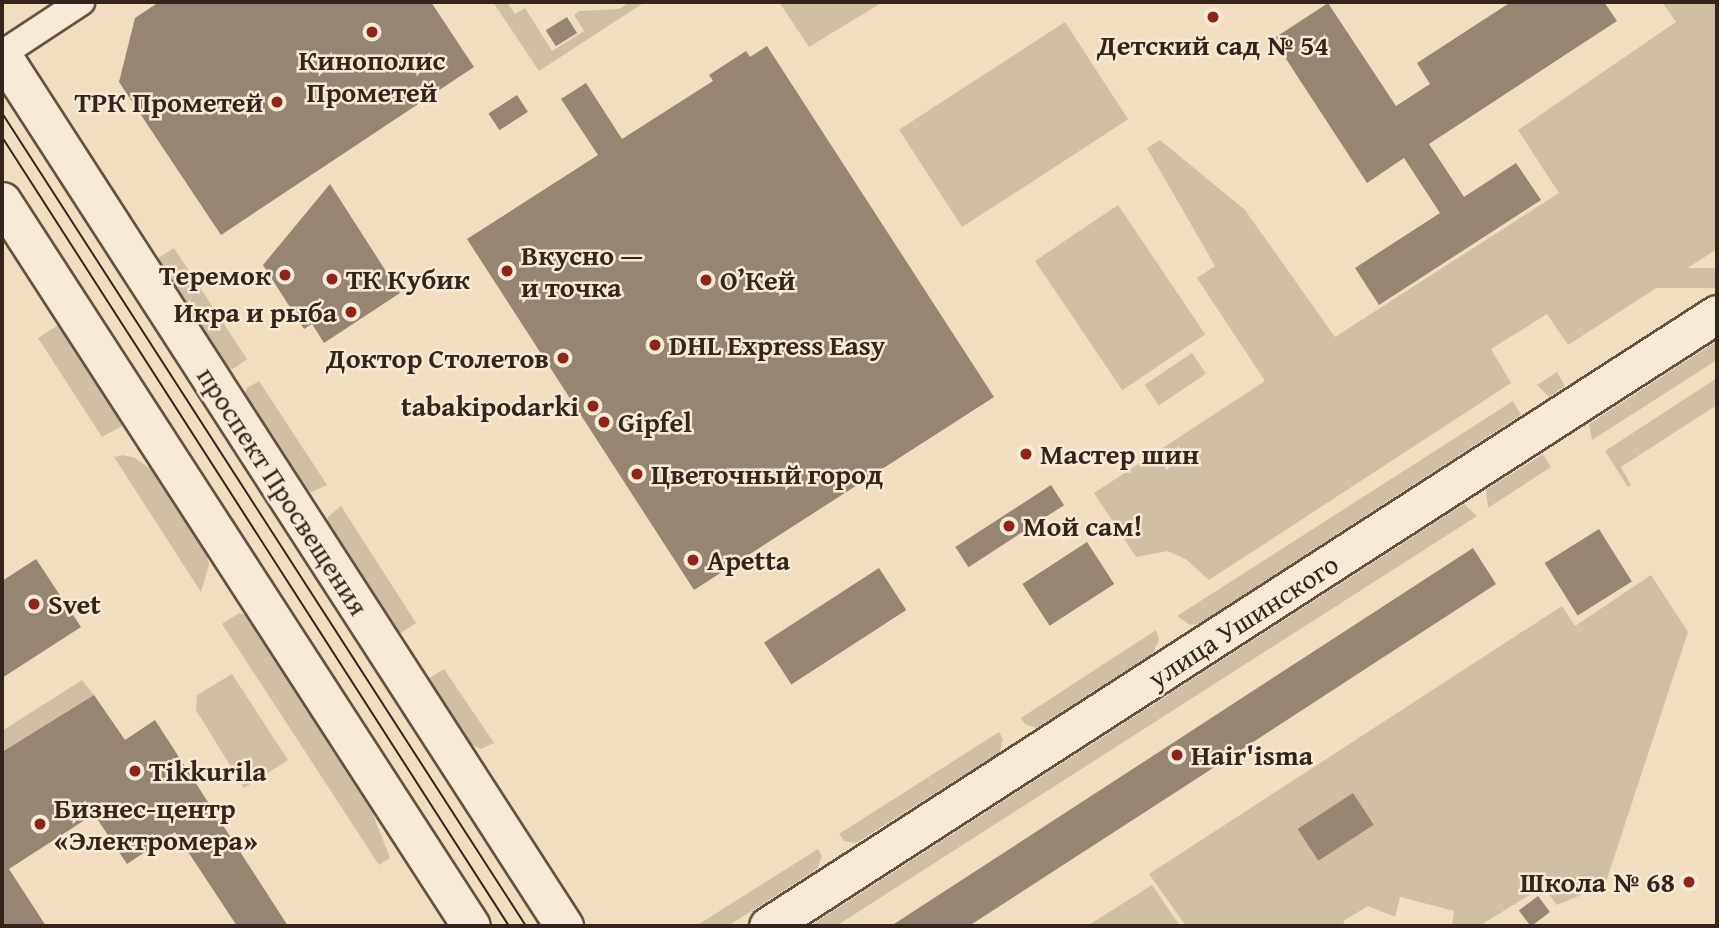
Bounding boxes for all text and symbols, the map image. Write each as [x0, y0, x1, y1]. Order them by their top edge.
marker: Детский сад № 54 [1205, 9, 1221, 25]
marker: Кинополис Прометей [364, 24, 380, 40]
place label: Детский сад № 54 [1097, 28, 1329, 62]
place label: Кинополис Прометей [299, 43, 445, 109]
place label: ТРК Прометей [74, 85, 263, 119]
marker: ТРК Прометей [269, 94, 285, 110]
place label: Вкусно — и точка [521, 238, 643, 304]
place label: Теремок [159, 258, 271, 292]
place label: ТК Кубик [346, 262, 470, 296]
marker: Вкусно — и точка [499, 263, 515, 279]
place label: О’Кей [720, 263, 795, 297]
marker: Теремок [277, 267, 293, 283]
marker: ТК Кубик [324, 271, 340, 287]
marker: О’Кей [698, 272, 714, 288]
place label: Икра и рыба [174, 295, 337, 329]
marker: Икра и рыба [343, 304, 359, 320]
place label: DHL Express Easy [669, 328, 885, 362]
marker: DHL Express Easy [647, 337, 663, 353]
place label: Доктор Столетов [326, 341, 549, 375]
marker: Доктор Столетов [555, 350, 571, 366]
street label: проспект Просвещения [190, 361, 376, 621]
place label: tabakipodarki [401, 389, 579, 423]
marker: tabakipodarki [585, 398, 601, 414]
place label: Gipfel [618, 405, 692, 439]
marker: Gipfel [596, 414, 612, 430]
place label: Мастер шин [1040, 437, 1199, 471]
marker: Мастер шин [1018, 446, 1034, 462]
place label: Цветочный город [651, 457, 883, 491]
marker: Цветочный город [629, 466, 645, 482]
place label: Мой сам! [1023, 509, 1143, 543]
marker: Мой сам! [1001, 518, 1017, 534]
place label: Apetta [707, 543, 790, 577]
street label: улица Ушинского [1141, 547, 1345, 695]
marker: Apetta [685, 552, 701, 568]
place label: Svet [48, 587, 101, 621]
marker: Svet [26, 596, 42, 612]
place label: Hair'isma [1191, 738, 1313, 772]
marker: Hair'isma [1169, 747, 1185, 763]
place label: Tikkurila [149, 754, 267, 788]
marker: Tikkurila [127, 763, 143, 779]
place label: Бизнес-центр «Электромера» [54, 791, 258, 857]
marker: Бизнес-центр «Электромера» [32, 816, 48, 832]
place label: Школа № 68 [1520, 865, 1675, 899]
marker: Школа № 68 [1681, 874, 1697, 890]

